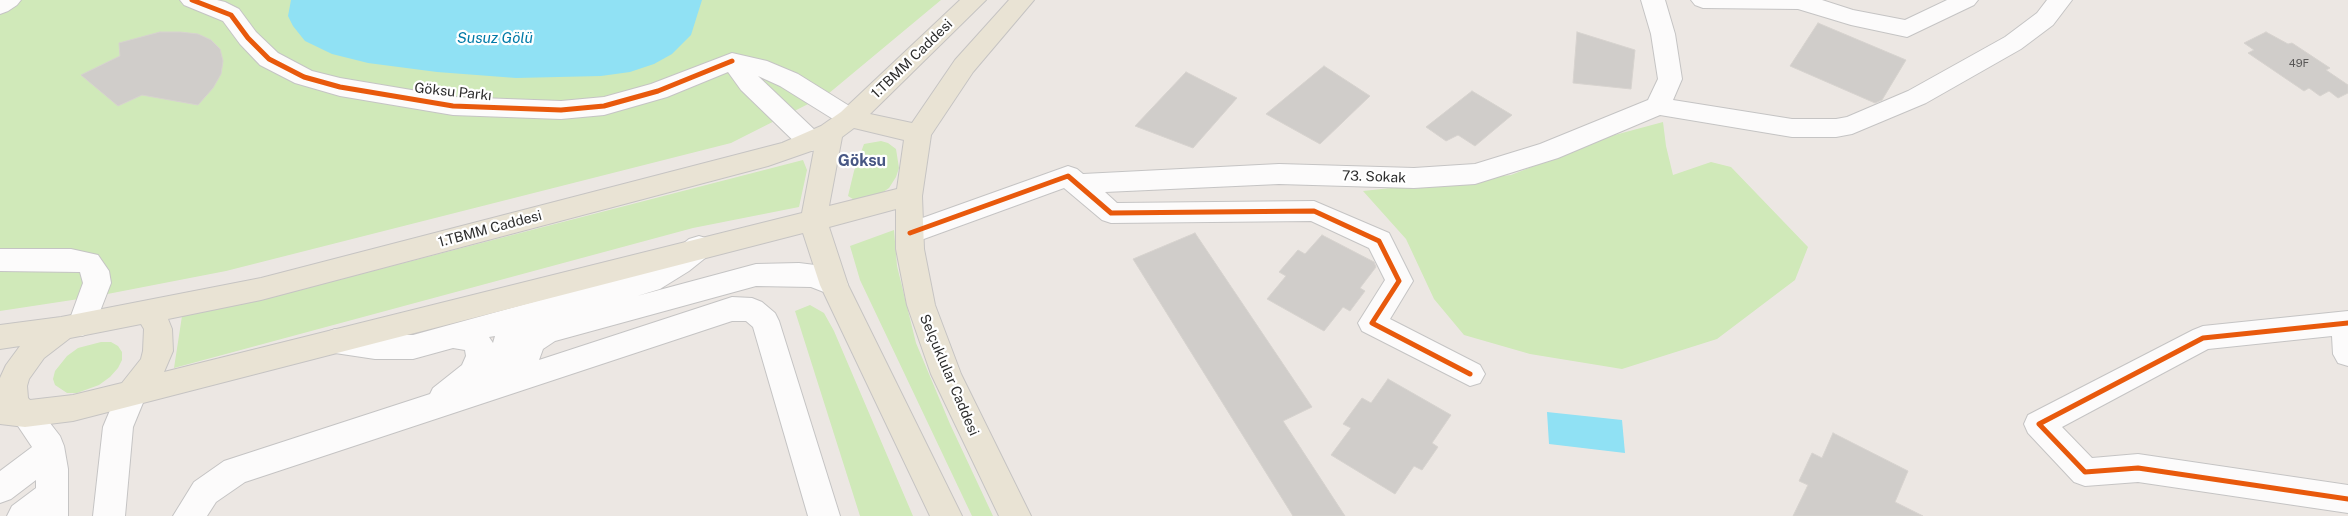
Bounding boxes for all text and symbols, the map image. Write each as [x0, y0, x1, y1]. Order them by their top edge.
street label: 1.TBMM Caddesi [868, 16, 956, 102]
water label: Susuz Gölü [457, 29, 533, 47]
house number: 49F [2289, 57, 2309, 71]
street label: Göksu Parkı [413, 80, 493, 104]
district label: Göksu [838, 151, 886, 171]
street label: 73. Sokak [1342, 167, 1406, 187]
street label: 1.TBMM Caddesi [436, 207, 544, 251]
street label: Selçuklular Caddesi [916, 312, 982, 438]

